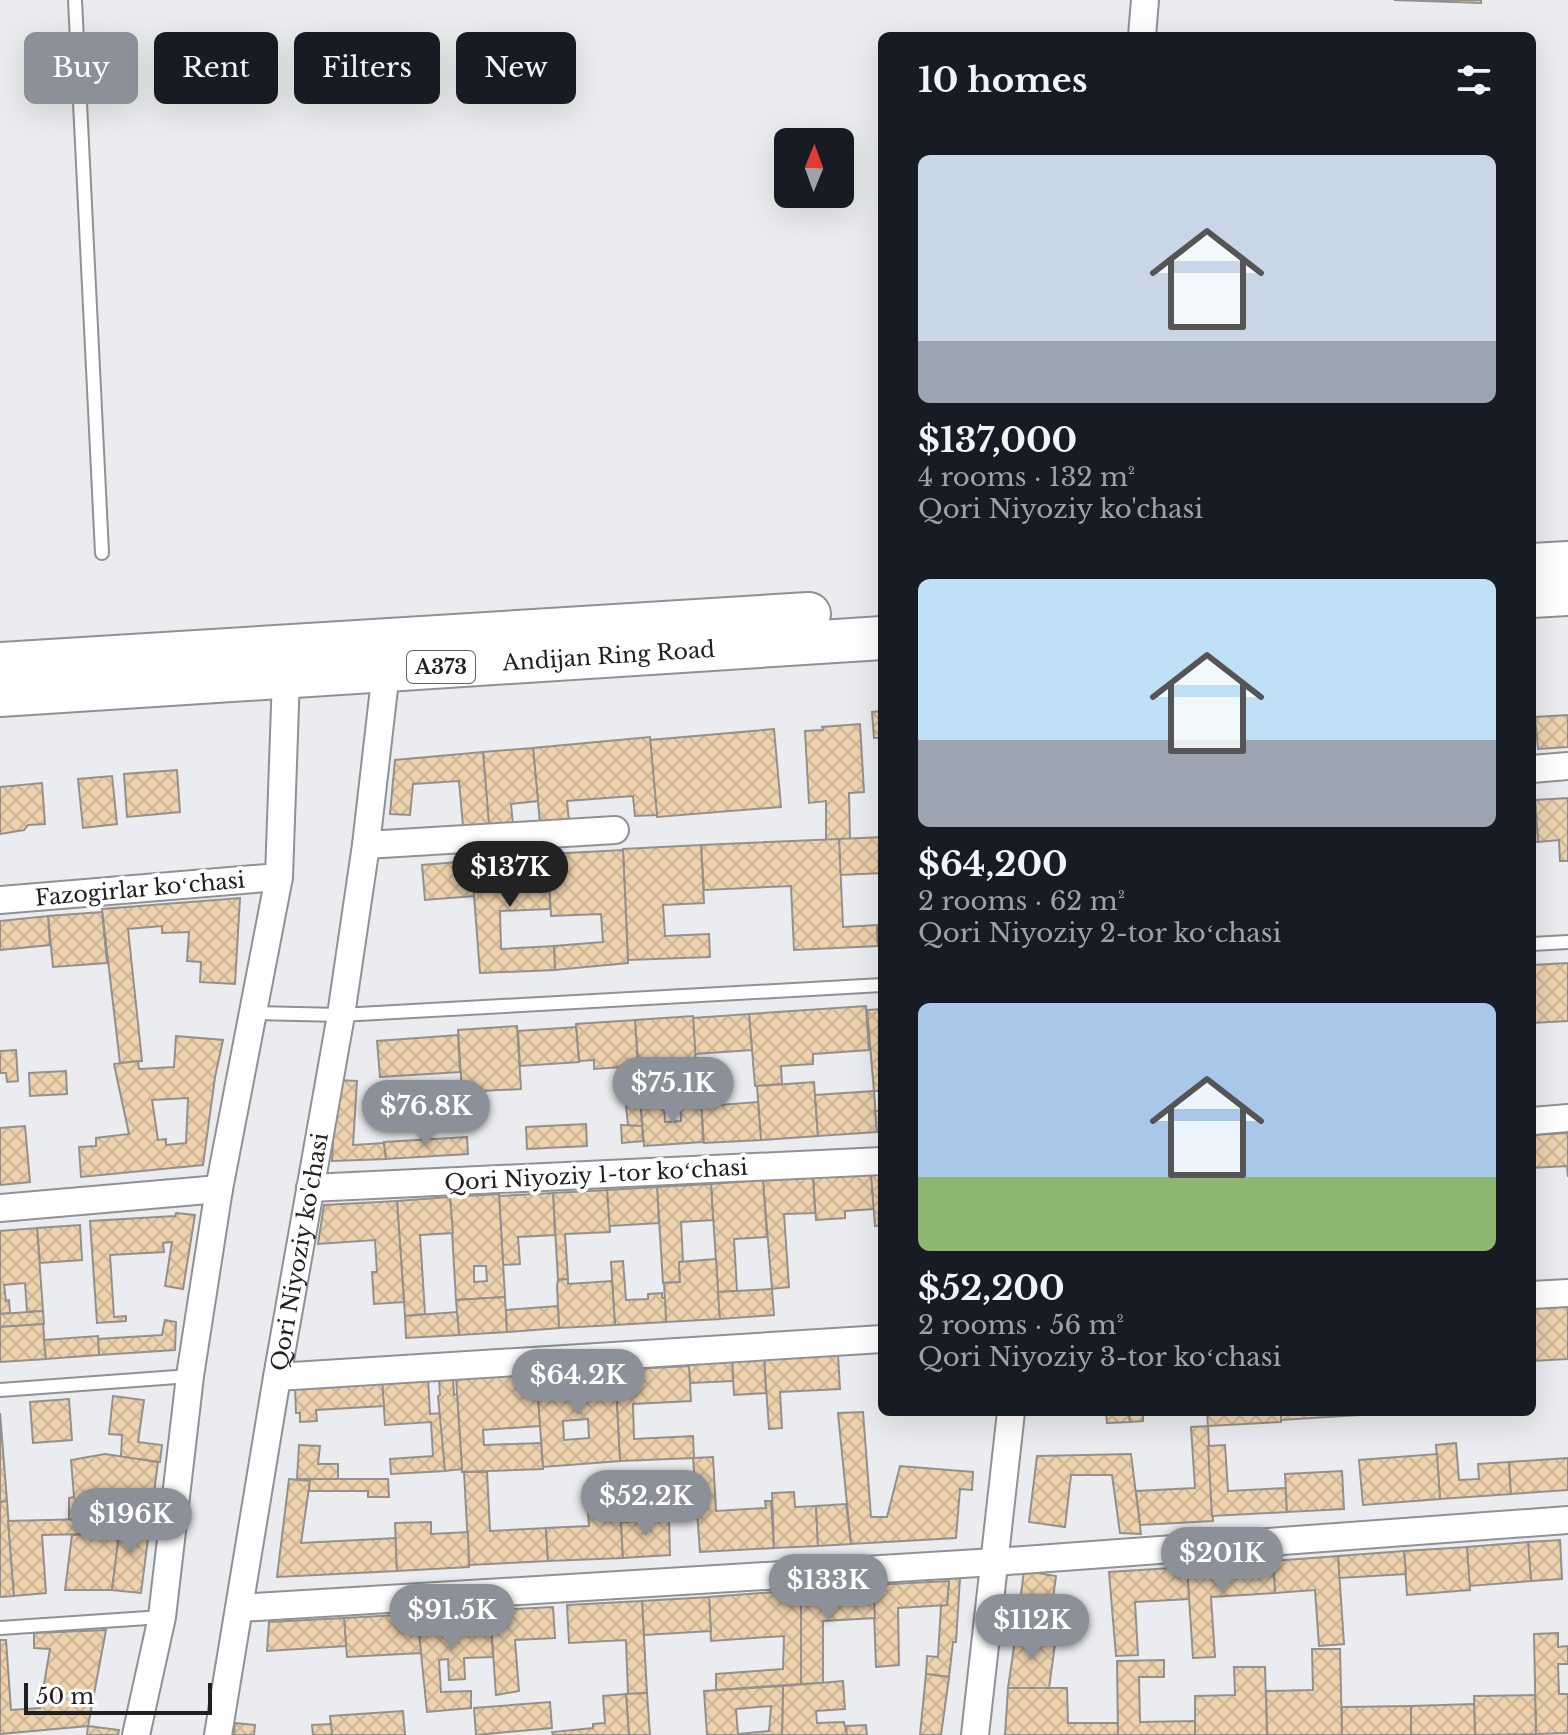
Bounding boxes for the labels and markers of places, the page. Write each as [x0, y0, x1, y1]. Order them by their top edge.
pin: $137K [454, 841, 566, 909]
pin: $75.1K [608, 1057, 738, 1125]
pin: $76.8K [361, 1080, 491, 1148]
pin: $64.2K [513, 1349, 643, 1417]
pin: $52.2K [581, 1470, 711, 1538]
pin: $196K [75, 1488, 187, 1556]
pin: $201K [1166, 1527, 1278, 1595]
pin: $133K [772, 1554, 884, 1622]
pin: $91.5K [387, 1584, 517, 1652]
pin: $112K [976, 1594, 1088, 1662]

